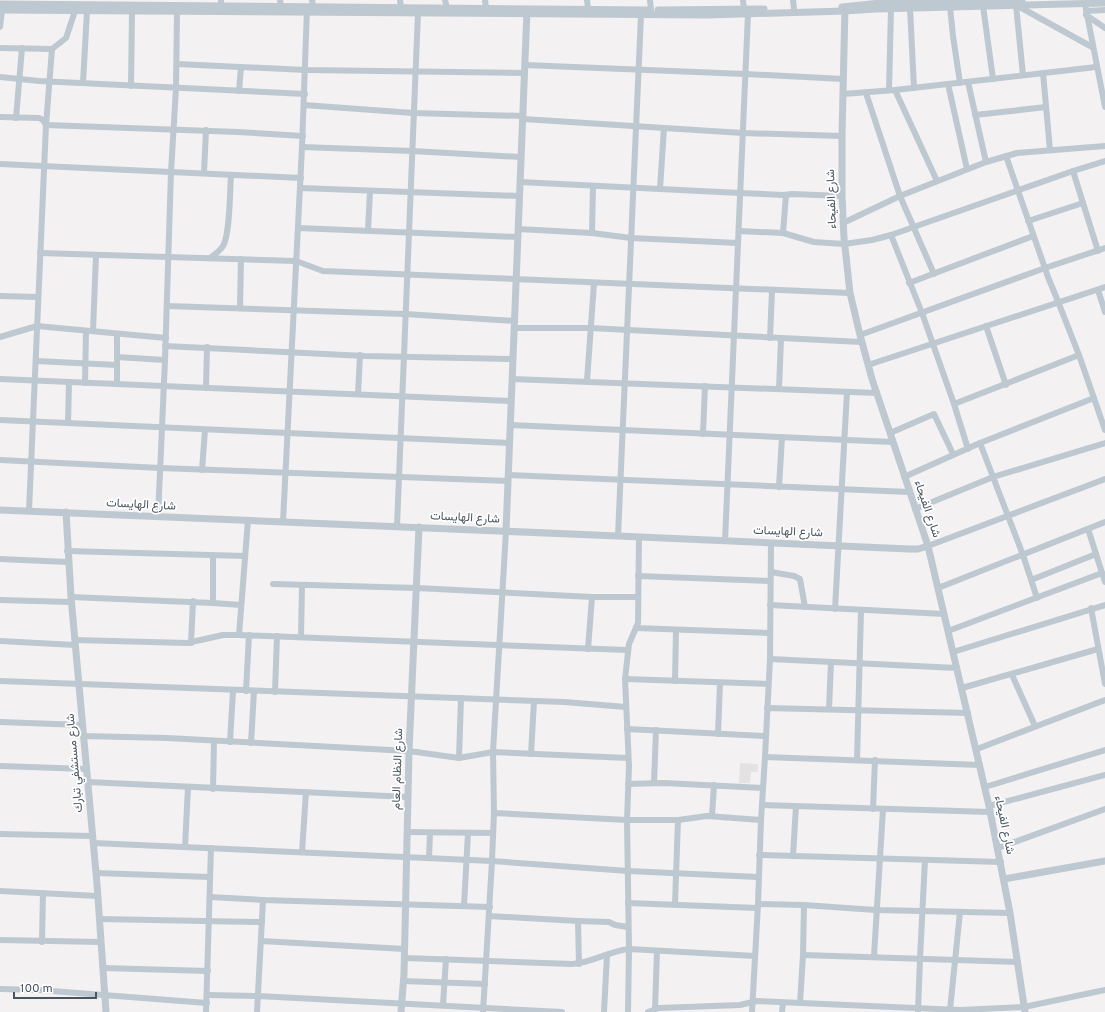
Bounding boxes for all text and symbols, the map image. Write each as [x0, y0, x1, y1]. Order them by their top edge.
street label: شارع الفيحاء [823, 169, 841, 229]
street label: شارع الفيحاء [910, 478, 944, 540]
street label: شارع الهايسات [106, 495, 176, 515]
street label: شارع الهايسات [430, 508, 500, 528]
street label: شارع الهايسات [753, 523, 823, 541]
street label: شارع مستشفي تبارك [63, 713, 88, 813]
street label: شارع النظام العام [389, 728, 407, 810]
street label: شارع الفيحاء [990, 794, 1018, 856]
scale bar [14, 974, 96, 1000]
text: 100 m [20, 981, 53, 997]

